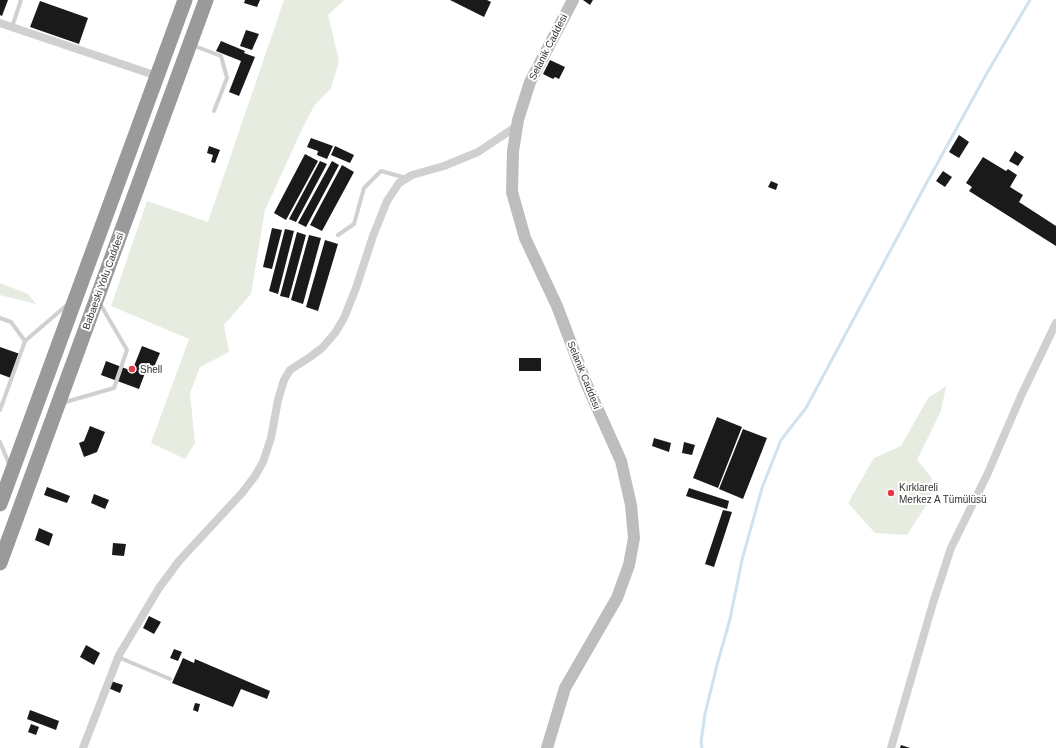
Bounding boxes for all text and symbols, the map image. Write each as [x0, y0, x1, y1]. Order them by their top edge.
street label: Selanik Caddesi [527, 12, 569, 82]
street label: Babaeski Yolu Caddesi [80, 231, 126, 331]
street label: Selanik Caddesi [565, 339, 603, 411]
marker: Shell [127, 364, 137, 374]
place label: Shell [140, 364, 162, 375]
place label: Kırklareli Merkez A Tümülüsü [899, 482, 987, 505]
marker: Kırklareli Merkez A Tümülüsü [886, 488, 896, 498]

